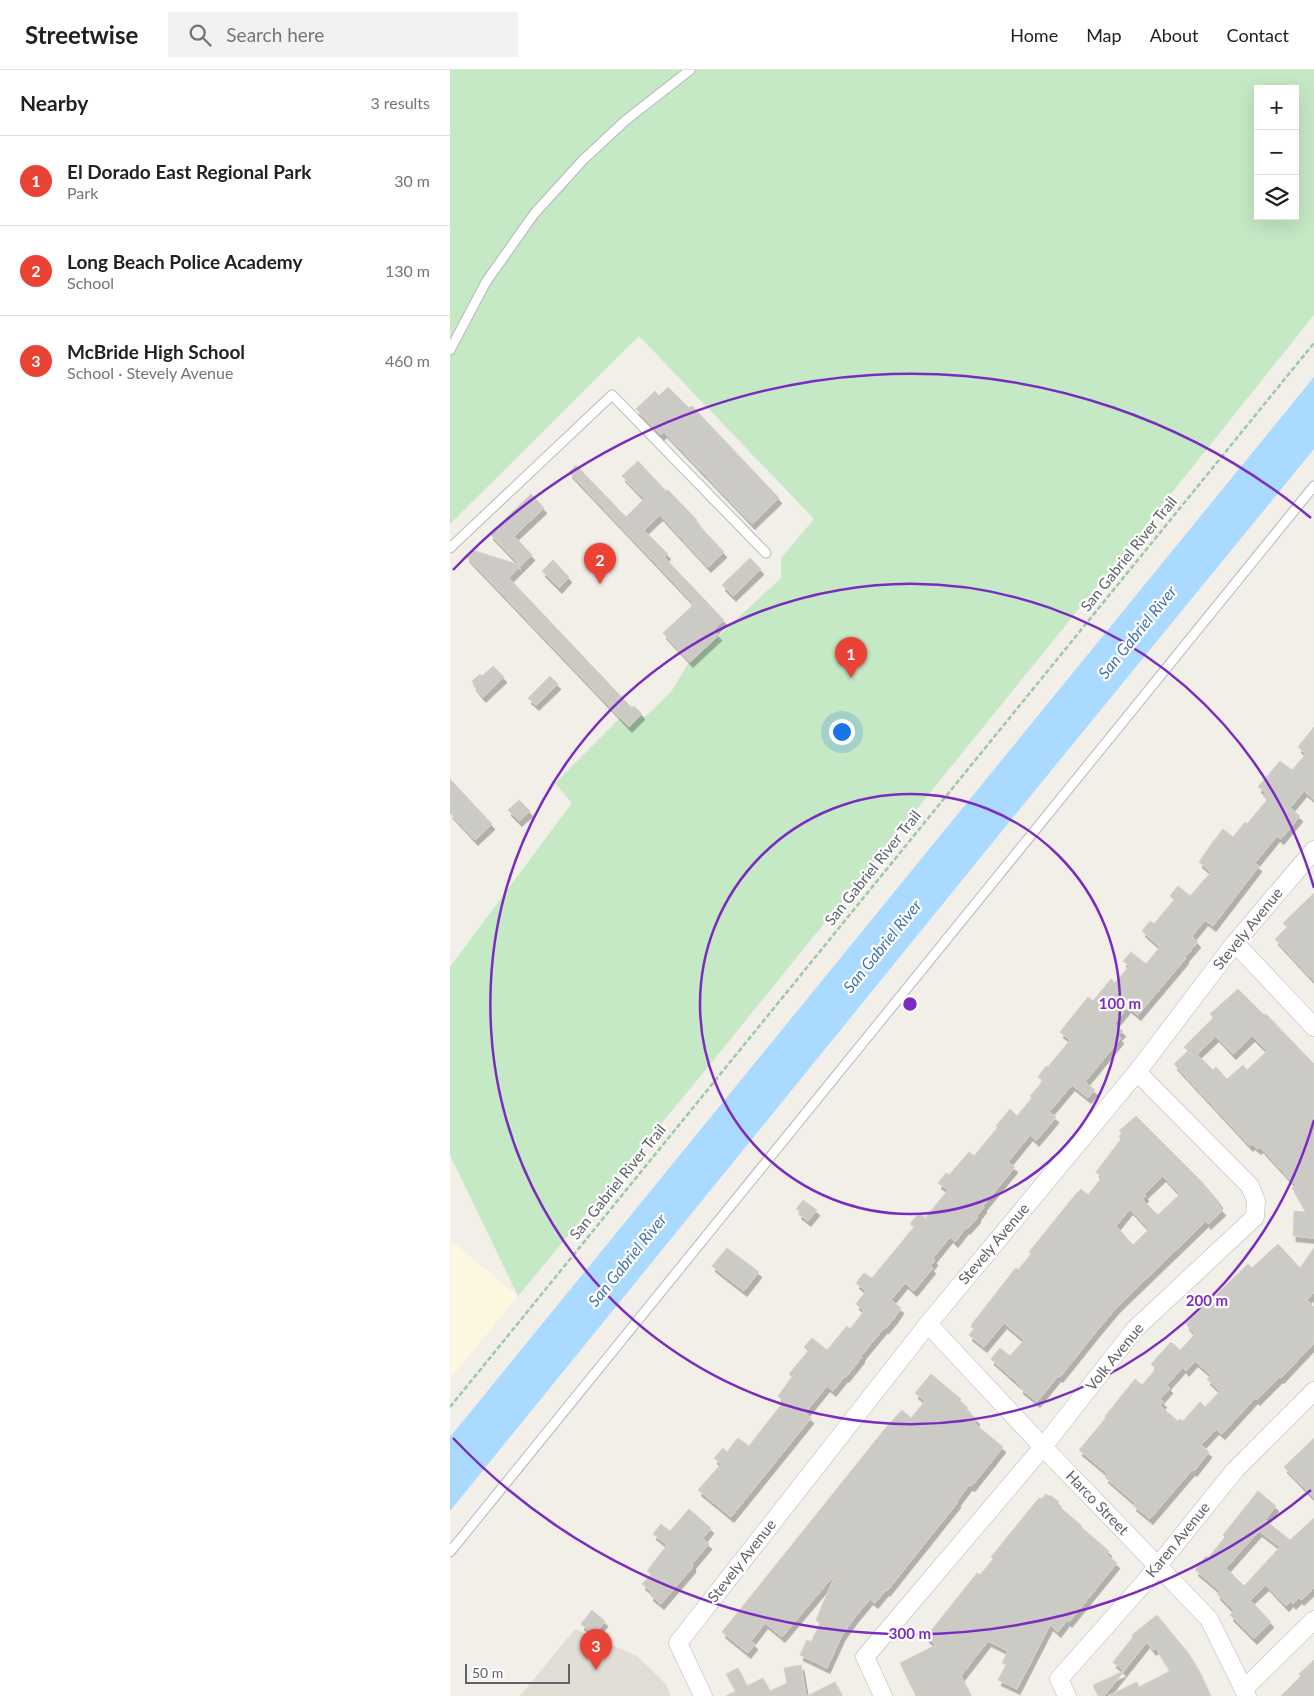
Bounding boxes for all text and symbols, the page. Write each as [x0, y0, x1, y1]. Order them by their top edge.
search box [168, 12, 518, 57]
text: Streetwise [25, 20, 138, 49]
icon: search [186, 21, 214, 49]
text: Search here [226, 23, 324, 46]
text: Home [1010, 24, 1058, 46]
text: Map [1086, 24, 1122, 46]
text: About [1150, 24, 1199, 46]
text: Contact [1227, 24, 1289, 46]
map controls [1254, 85, 1299, 220]
button: + [1254, 85, 1299, 130]
text: Nearby [20, 90, 88, 115]
text: 3 results [370, 93, 430, 112]
button: − [1254, 130, 1299, 175]
text: El Dorado East Regional Park [67, 160, 312, 183]
text: 1 [31, 171, 41, 190]
text: 30 m [394, 171, 430, 190]
button: layers [1254, 175, 1299, 220]
text: Park [67, 183, 98, 202]
text: Long Beach Police Academy [67, 250, 303, 273]
text: 2 [31, 261, 41, 280]
text: 130 m [385, 261, 430, 280]
text: School [67, 273, 114, 292]
text: McBride High School [67, 340, 245, 363]
text: 3 [31, 351, 41, 370]
text: 460 m [385, 351, 430, 370]
text: School · Stevely Avenue [67, 363, 233, 382]
street label: San Gabriel River Trail [1076, 492, 1180, 615]
pin: 2 [584, 543, 616, 584]
water label: San Gabriel River [1093, 581, 1180, 682]
pin: 1 [835, 637, 867, 678]
your location [829, 719, 855, 745]
street label: San Gabriel River Trail [820, 806, 924, 929]
street label: Stevely Avenue [1209, 884, 1286, 973]
water label: San Gabriel River [838, 895, 925, 996]
text: 100 m [1099, 994, 1141, 1012]
centre of rings [901, 995, 919, 1013]
street label: San Gabriel River Trail [565, 1120, 669, 1243]
street label: Stevely Avenue [954, 1199, 1032, 1288]
water label: San Gabriel River [583, 1209, 670, 1310]
text: 200 m [1186, 1291, 1228, 1309]
street label: Volk Avenue [1082, 1319, 1147, 1394]
street label: Harco Street [1063, 1466, 1133, 1539]
street label: Karen Avenue [1141, 1498, 1213, 1581]
street label: Stevely Avenue [703, 1515, 779, 1605]
text: 300 m [889, 1624, 931, 1642]
pin: 3 [580, 1629, 612, 1670]
scale bar [465, 1661, 570, 1684]
text: 50 m [472, 1664, 503, 1681]

